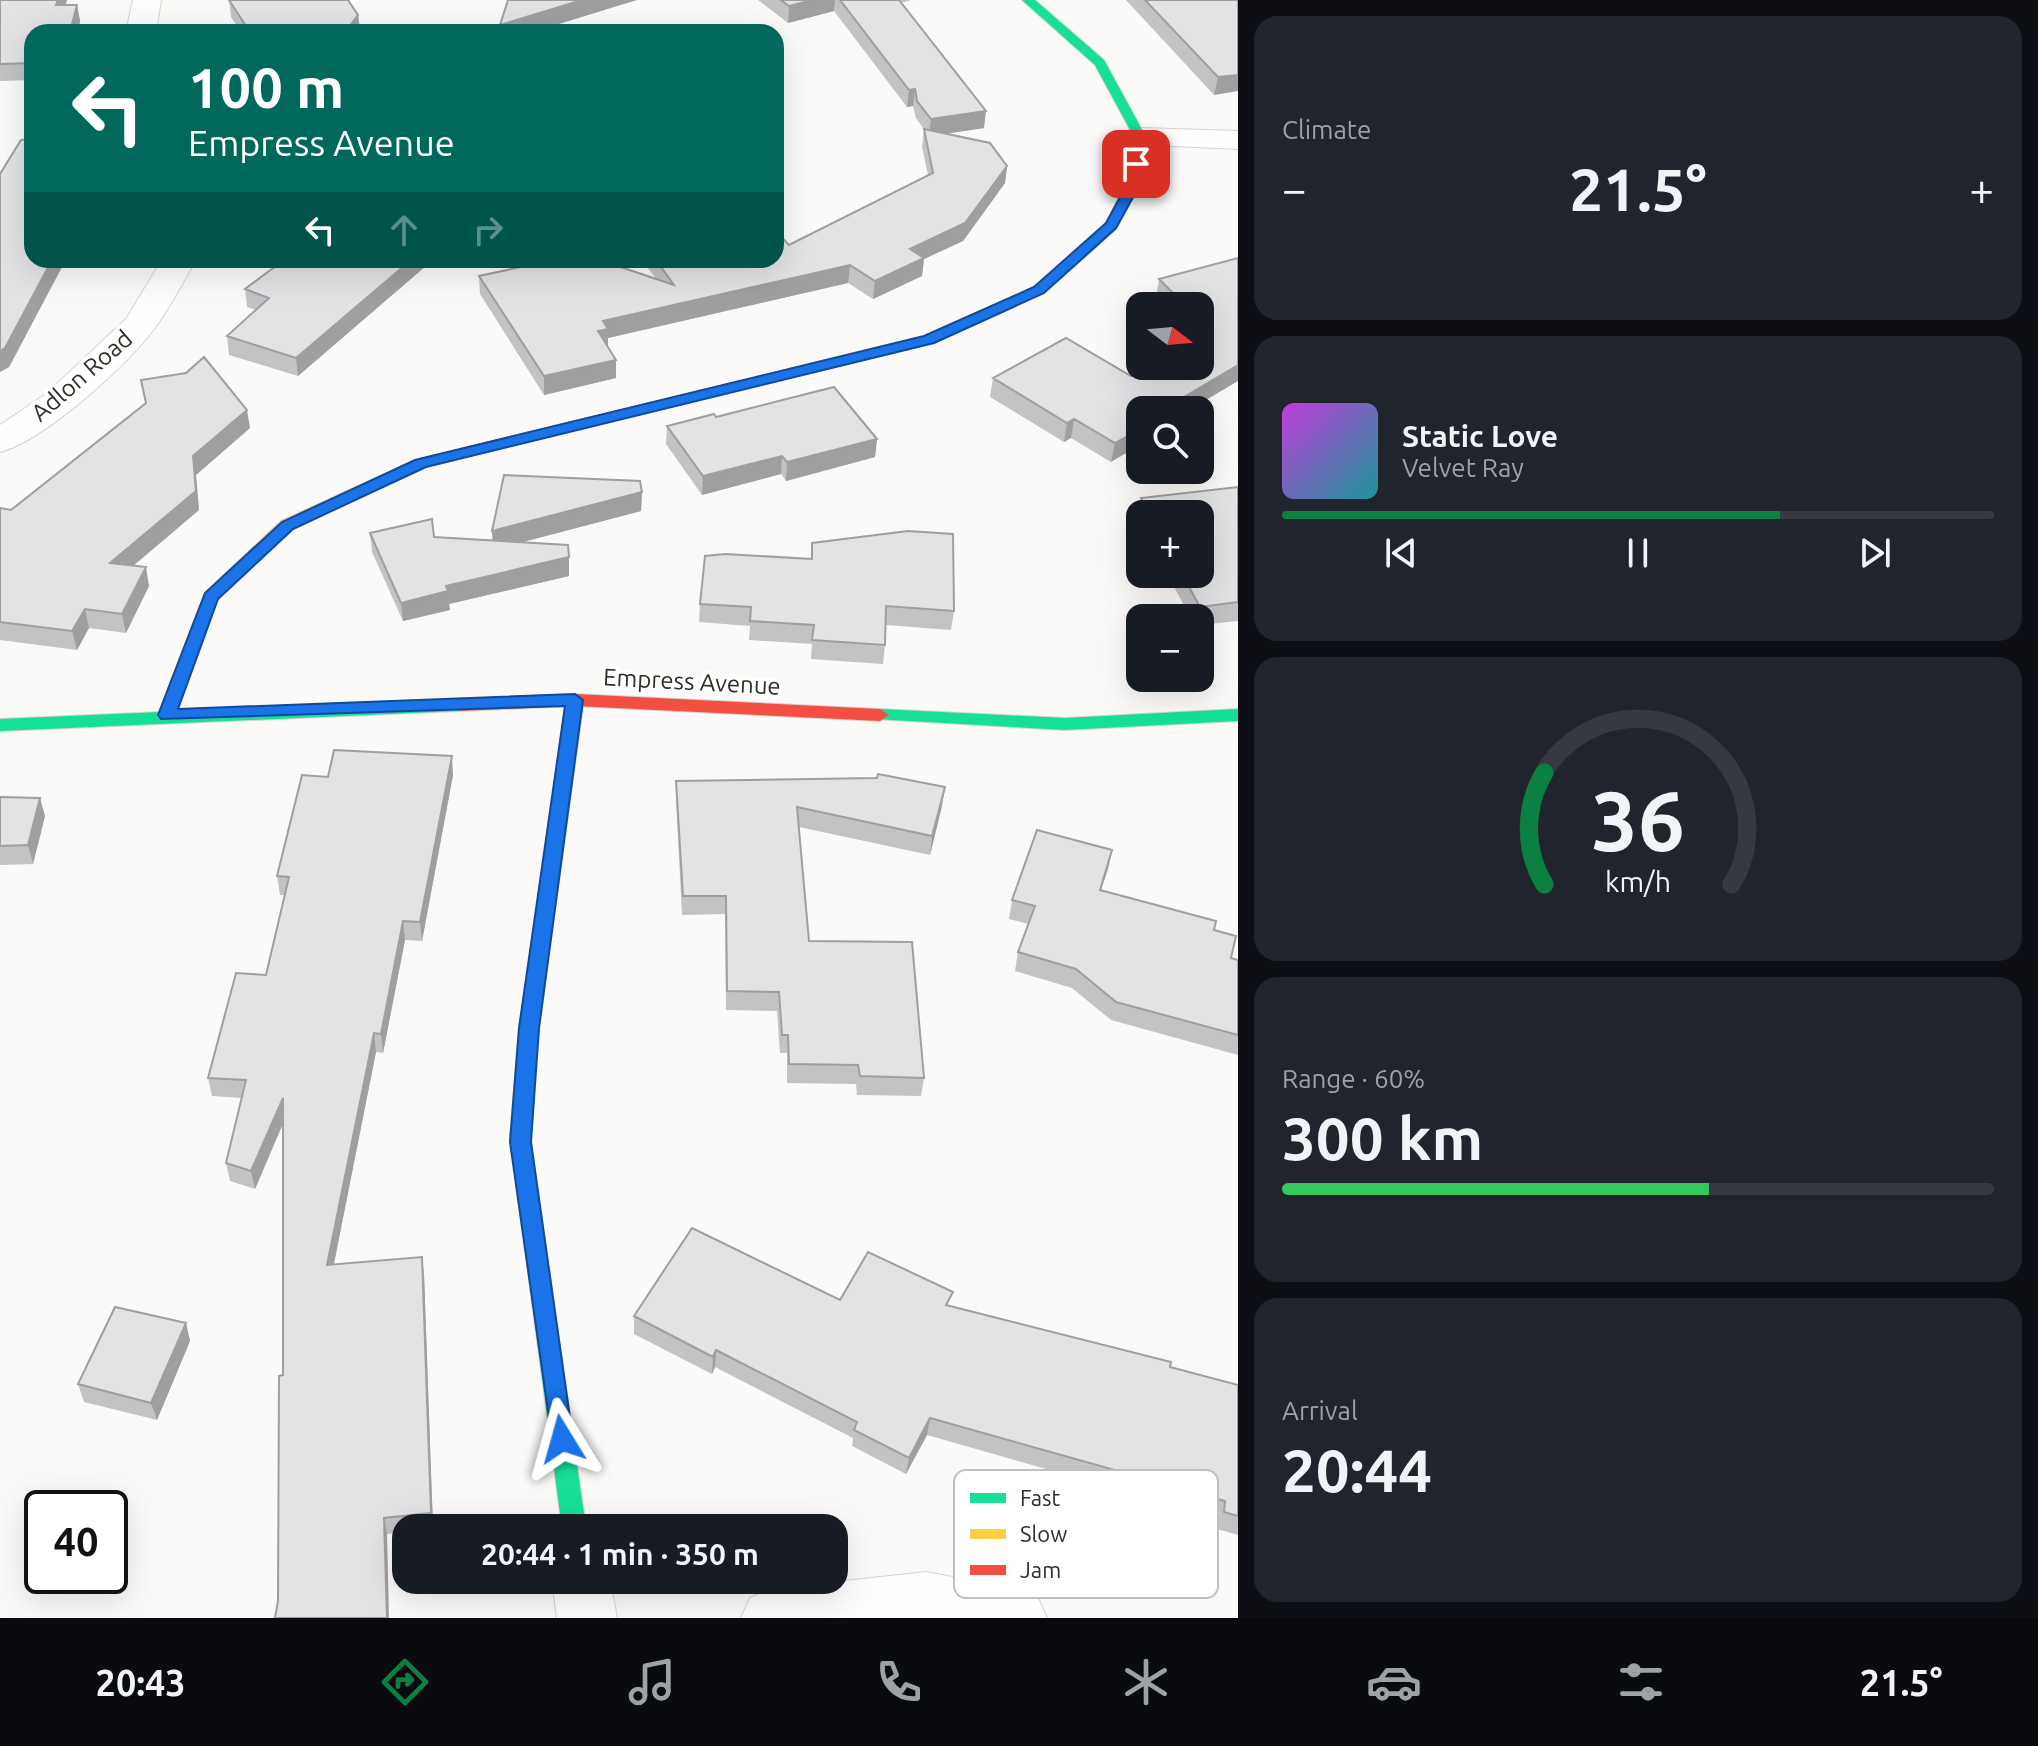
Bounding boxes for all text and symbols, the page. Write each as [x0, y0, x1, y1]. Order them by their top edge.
icon: left [56, 56, 160, 160]
text: 100 m [188, 56, 344, 119]
text: Climate [1282, 115, 1371, 144]
text: Empress Avenue [188, 122, 455, 163]
pin [1102, 130, 1170, 198]
icon: arrive [1114, 142, 1158, 186]
text: 21.5° [1569, 155, 1707, 222]
text: − [1282, 164, 1307, 213]
text: + [1969, 164, 1994, 213]
icon: left [298, 208, 342, 252]
icon: ahead [382, 208, 426, 252]
icon: right [466, 208, 510, 252]
north arrow [1126, 292, 1214, 380]
map controls [1126, 292, 1214, 692]
street label: Adlon Road [26, 325, 137, 427]
button: search [1126, 396, 1214, 484]
text: Static Love [1402, 419, 1558, 453]
text: Velvet Ray [1402, 453, 1524, 482]
button: + [1126, 500, 1214, 588]
icon: previous [1379, 531, 1423, 575]
icon: pause [1616, 531, 1660, 575]
icon: next [1853, 531, 1897, 575]
button: − [1126, 604, 1214, 692]
street label: Empress Avenue [603, 663, 781, 700]
text: 36 [1591, 773, 1685, 867]
text: km/h [1605, 865, 1671, 897]
text: Range · 60% [1282, 1064, 1425, 1093]
text: 300 km [1282, 1104, 1483, 1171]
text: Arrival [1282, 1396, 1358, 1425]
position arrow [520, 1397, 604, 1481]
text: 20:44 [1282, 1436, 1432, 1503]
legend [954, 1470, 1218, 1598]
text: Fast [1020, 1485, 1061, 1510]
speed limit sign: 40 [24, 1490, 128, 1594]
text: Slow [1020, 1521, 1067, 1546]
text: 20:44 · 1 min · 350 m [481, 1537, 759, 1571]
text: Jam [1020, 1557, 1061, 1582]
icon: directions [377, 1654, 433, 1710]
icon: music [624, 1654, 680, 1710]
icon: phone [871, 1654, 927, 1710]
icon: climate [1118, 1654, 1174, 1710]
icon: car [1366, 1654, 1422, 1710]
icon: filters [1613, 1654, 1669, 1710]
text: 20:43 [96, 1662, 186, 1703]
text: 21.5° [1860, 1662, 1942, 1703]

